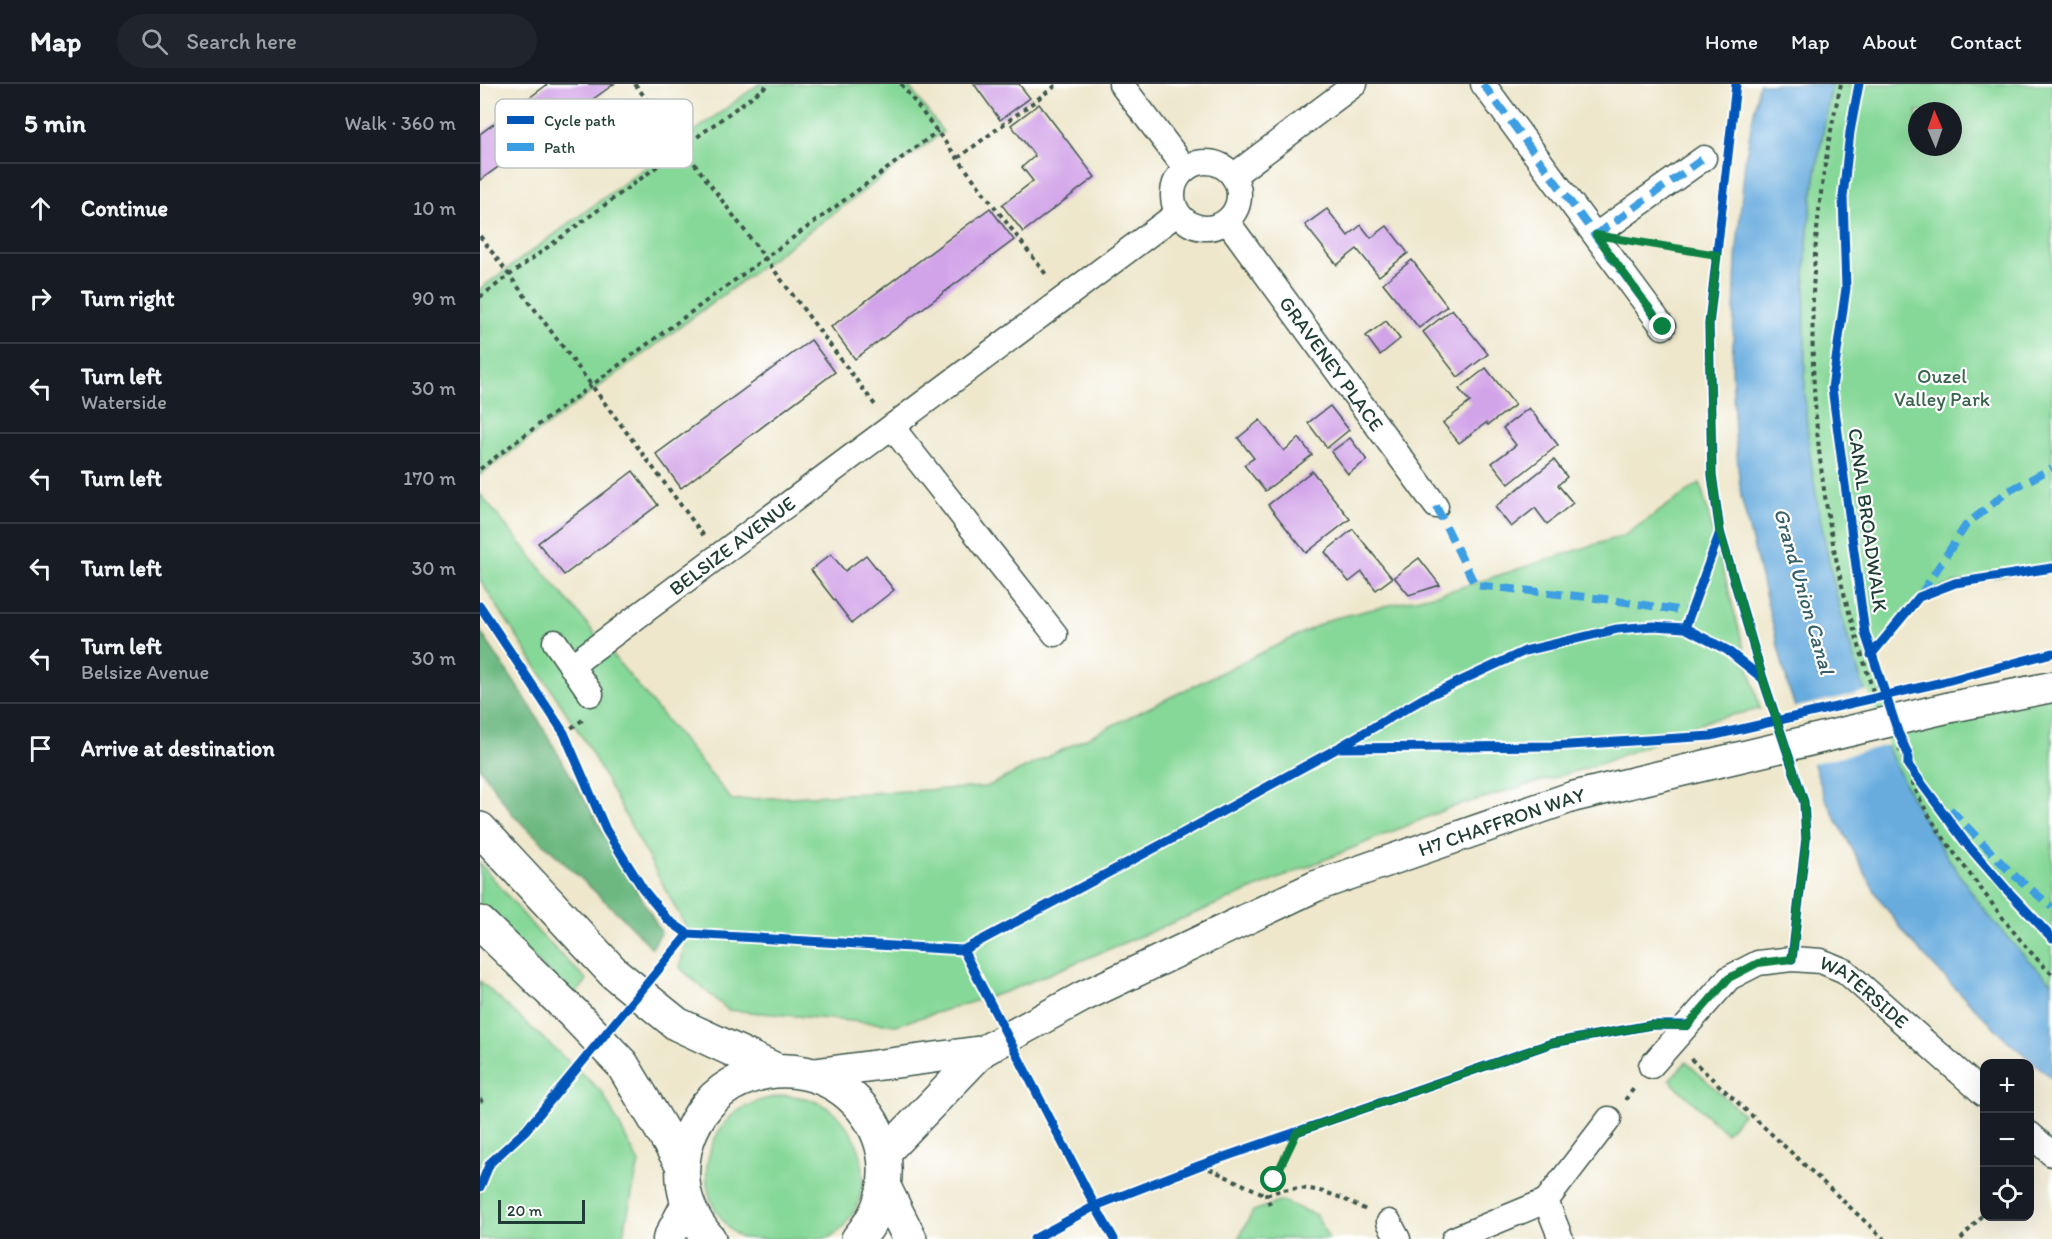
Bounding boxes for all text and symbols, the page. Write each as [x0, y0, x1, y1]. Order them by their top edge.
search box [117, 14, 537, 68]
text: Map [30, 24, 81, 58]
icon: search [138, 25, 171, 58]
text: Search here [186, 28, 297, 55]
text: Home [1705, 29, 1758, 54]
text: Map [1791, 29, 1830, 54]
text: About [1863, 29, 1917, 54]
text: Contact [1950, 29, 2022, 54]
legend [495, 99, 693, 168]
north arrow [1908, 102, 1962, 156]
text: 5 min [24, 107, 86, 139]
text: Walk · 360 m [344, 111, 456, 135]
text: Cycle path [544, 111, 616, 130]
text: Path [544, 138, 575, 157]
icon: ahead [24, 192, 57, 225]
text: Continue [81, 195, 168, 222]
text: 10 m [413, 196, 456, 220]
icon: right [24, 282, 57, 315]
text: Turn right [81, 285, 175, 312]
text: 90 m [412, 286, 456, 310]
street label: GRAVENEY PLACE [1274, 292, 1389, 436]
route end [1649, 313, 1675, 339]
text: Turn left [81, 363, 162, 390]
park label: Ouzel Valley Park [1894, 364, 1990, 411]
icon: left [24, 372, 57, 405]
text: 30 m [411, 376, 456, 400]
text: Waterside [81, 390, 167, 414]
street label: CANAL BROADWALK [1843, 427, 1893, 614]
icon: left [24, 462, 57, 495]
text: Turn left [81, 465, 162, 492]
text: 170 m [403, 466, 456, 490]
street label: BELSIZE AVENUE [664, 491, 800, 601]
water label: Grand Union Canal [1769, 505, 1841, 679]
icon: left [24, 552, 57, 585]
text: Turn left [81, 555, 162, 582]
text: 30 m [411, 556, 456, 580]
text: Turn left [81, 633, 162, 660]
icon: left [24, 642, 57, 675]
text: 30 m [411, 646, 456, 670]
text: Belsize Avenue [81, 660, 209, 684]
icon: arrive [24, 732, 57, 765]
text: Arrive at destination [81, 735, 275, 762]
street label: H7 CHAFFRON WAY [1415, 782, 1588, 862]
street label: WATERSIDE [1816, 950, 1914, 1034]
map controls [1980, 1059, 2034, 1221]
button: + [1980, 1059, 2034, 1113]
button: − [1980, 1113, 2034, 1167]
route start [1260, 1166, 1286, 1192]
button: locate [1980, 1167, 2034, 1221]
scale bar [498, 1197, 585, 1224]
text: 20 m [507, 1201, 542, 1220]

